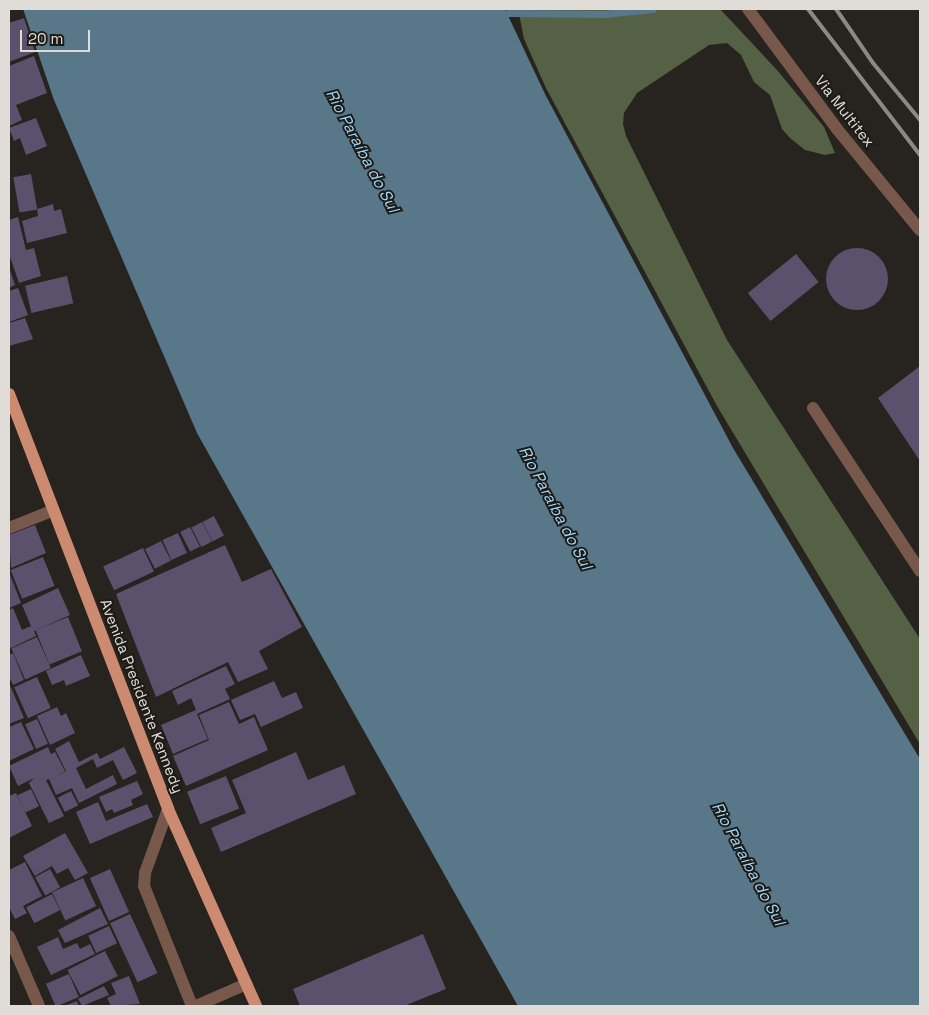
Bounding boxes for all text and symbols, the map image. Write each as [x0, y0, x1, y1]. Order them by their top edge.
scale bar [22, 20, 92, 52]
text: 20 m [28, 29, 63, 48]
street label: Via Multitex [812, 72, 878, 150]
water label: Rio Paraíba do Sul [321, 86, 403, 216]
water label: Rio Paraíba do Sul [514, 443, 596, 573]
street label: Avenida Presidente Kennedy [97, 596, 187, 796]
water label: Rio Paraíba do Sul [707, 799, 789, 929]

